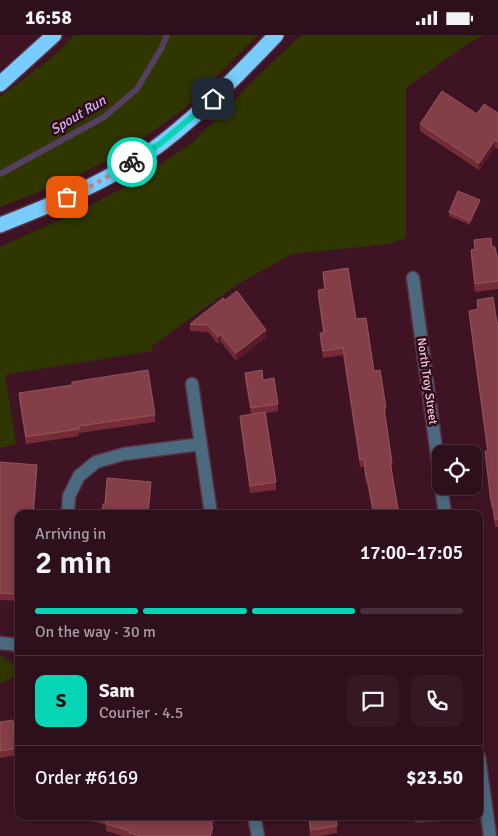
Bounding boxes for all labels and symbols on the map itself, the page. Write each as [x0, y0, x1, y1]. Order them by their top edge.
pin [192, 78, 234, 120]
water label: Spout Run [47, 92, 109, 138]
courier [107, 137, 157, 187]
pin [46, 176, 88, 218]
street label: North Troy Street [413, 337, 441, 425]

